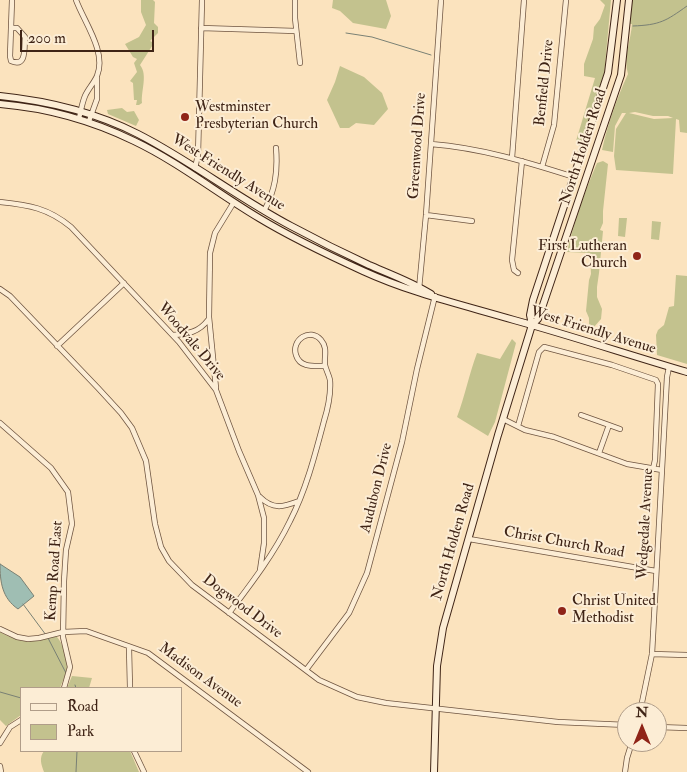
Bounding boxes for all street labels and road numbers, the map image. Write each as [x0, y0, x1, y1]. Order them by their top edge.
street label: Benfield Drive [532, 39, 558, 127]
street label: North Holden Road [557, 87, 611, 207]
street label: Greenwood Drive [405, 92, 431, 200]
street label: West Friendly Avenue [168, 131, 288, 215]
street label: Woodvale Drive [153, 299, 229, 385]
street label: West Friendly Avenue [528, 303, 658, 359]
street label: Audubon Drive [357, 441, 397, 535]
street label: Wedgedale Avenue [634, 468, 658, 580]
street label: North Holden Road [429, 482, 479, 602]
street label: Kemp Road East [43, 520, 67, 622]
street label: Christ Church Road [502, 524, 626, 562]
street label: Dogwood Drive [199, 571, 285, 643]
street label: Madison Avenue [155, 640, 245, 712]

